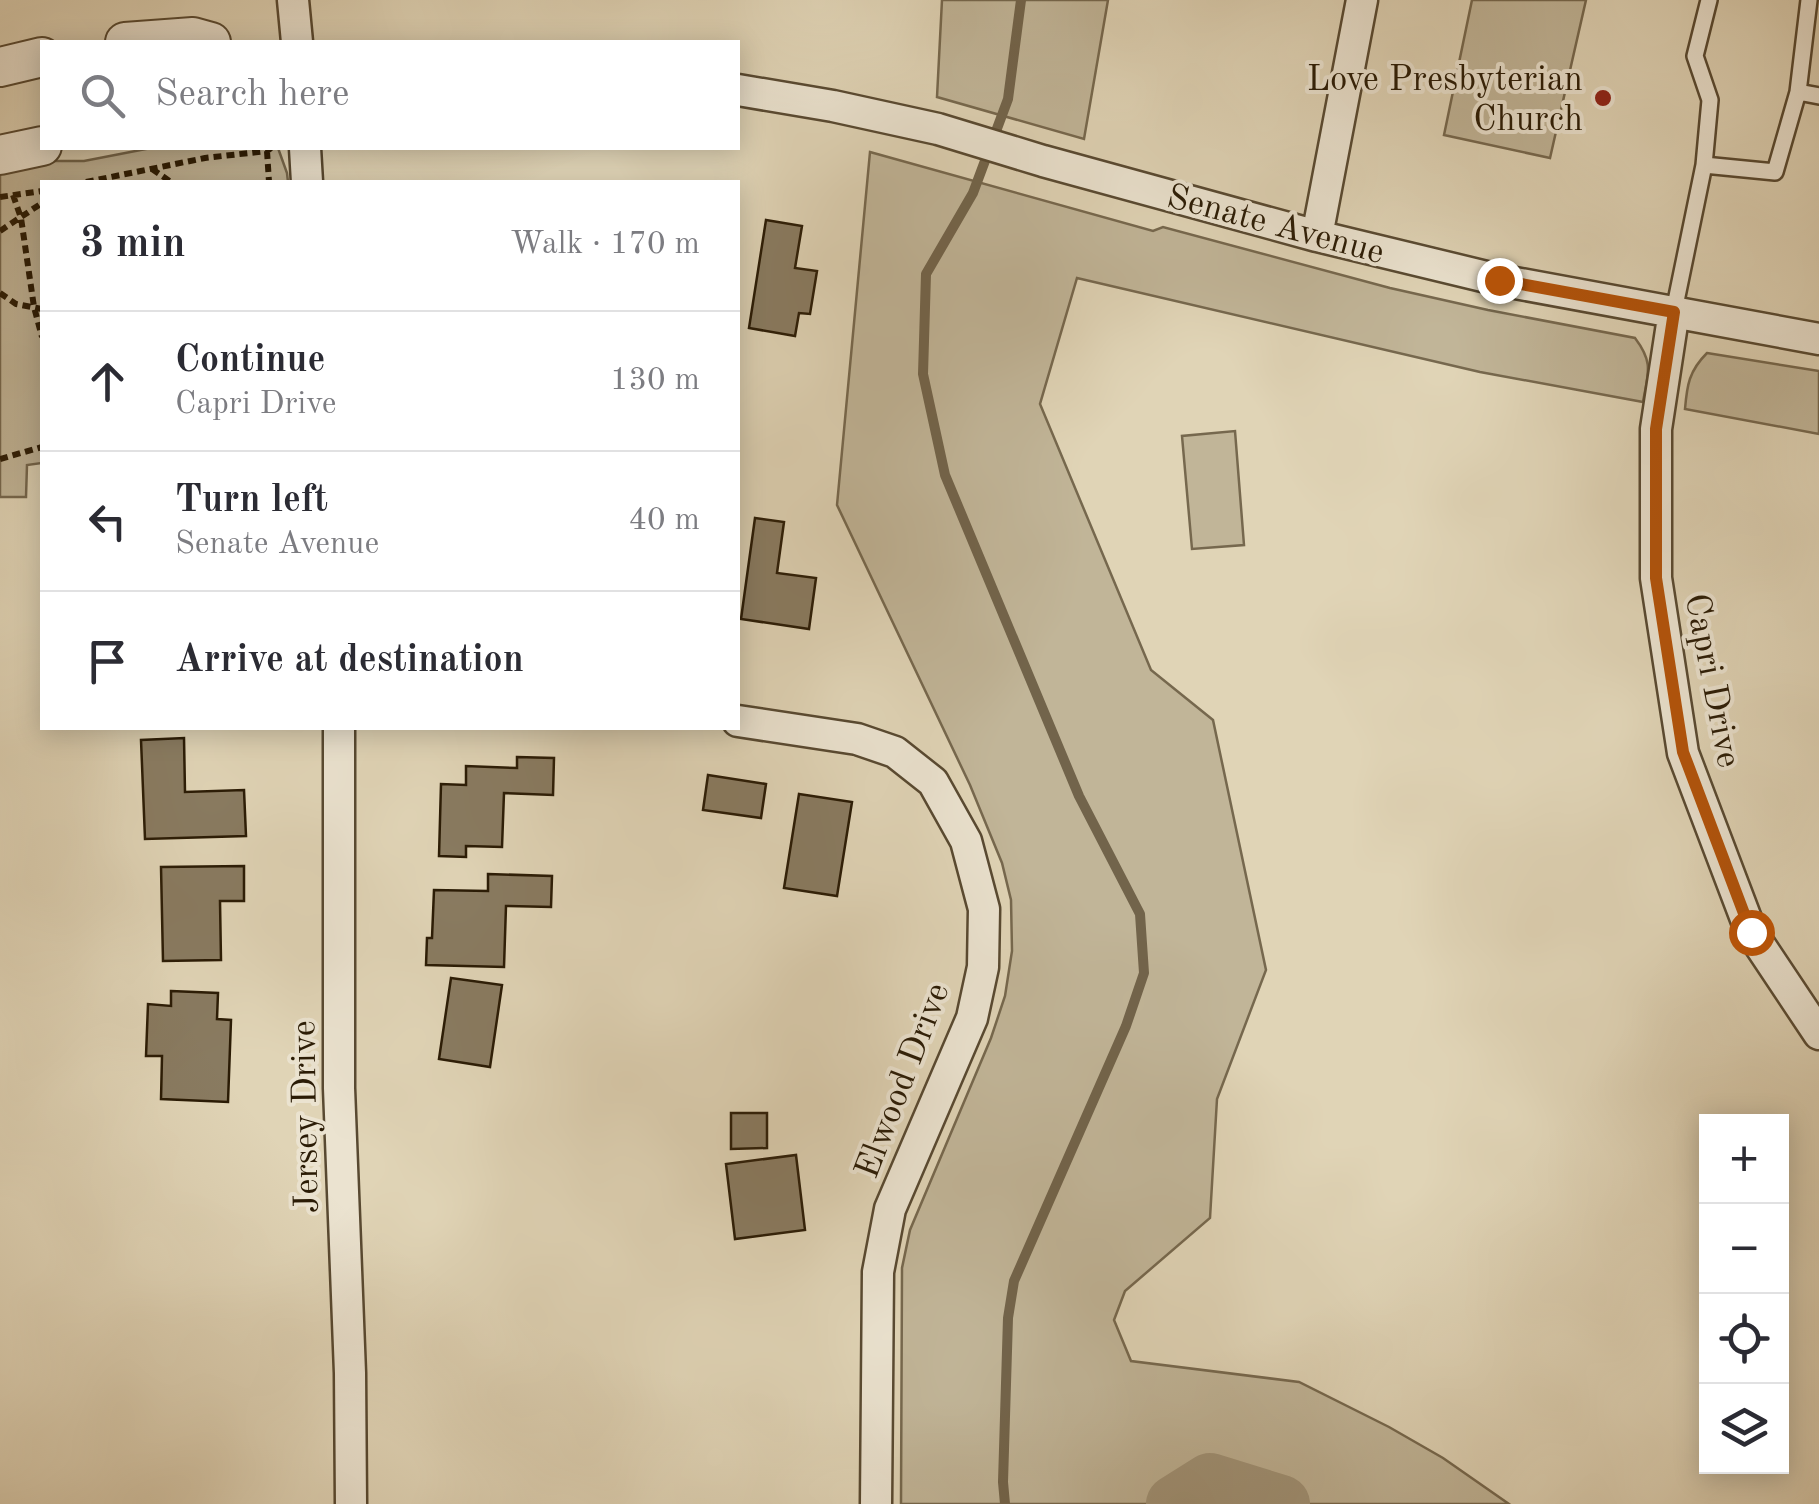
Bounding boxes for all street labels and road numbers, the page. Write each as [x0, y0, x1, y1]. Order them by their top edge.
street label: Senate Avenue [1163, 180, 1388, 271]
street label: Capri Drive [1678, 590, 1746, 770]
street label: Elwood Drive [850, 978, 957, 1183]
street label: Jersey Drive [287, 1020, 326, 1214]

